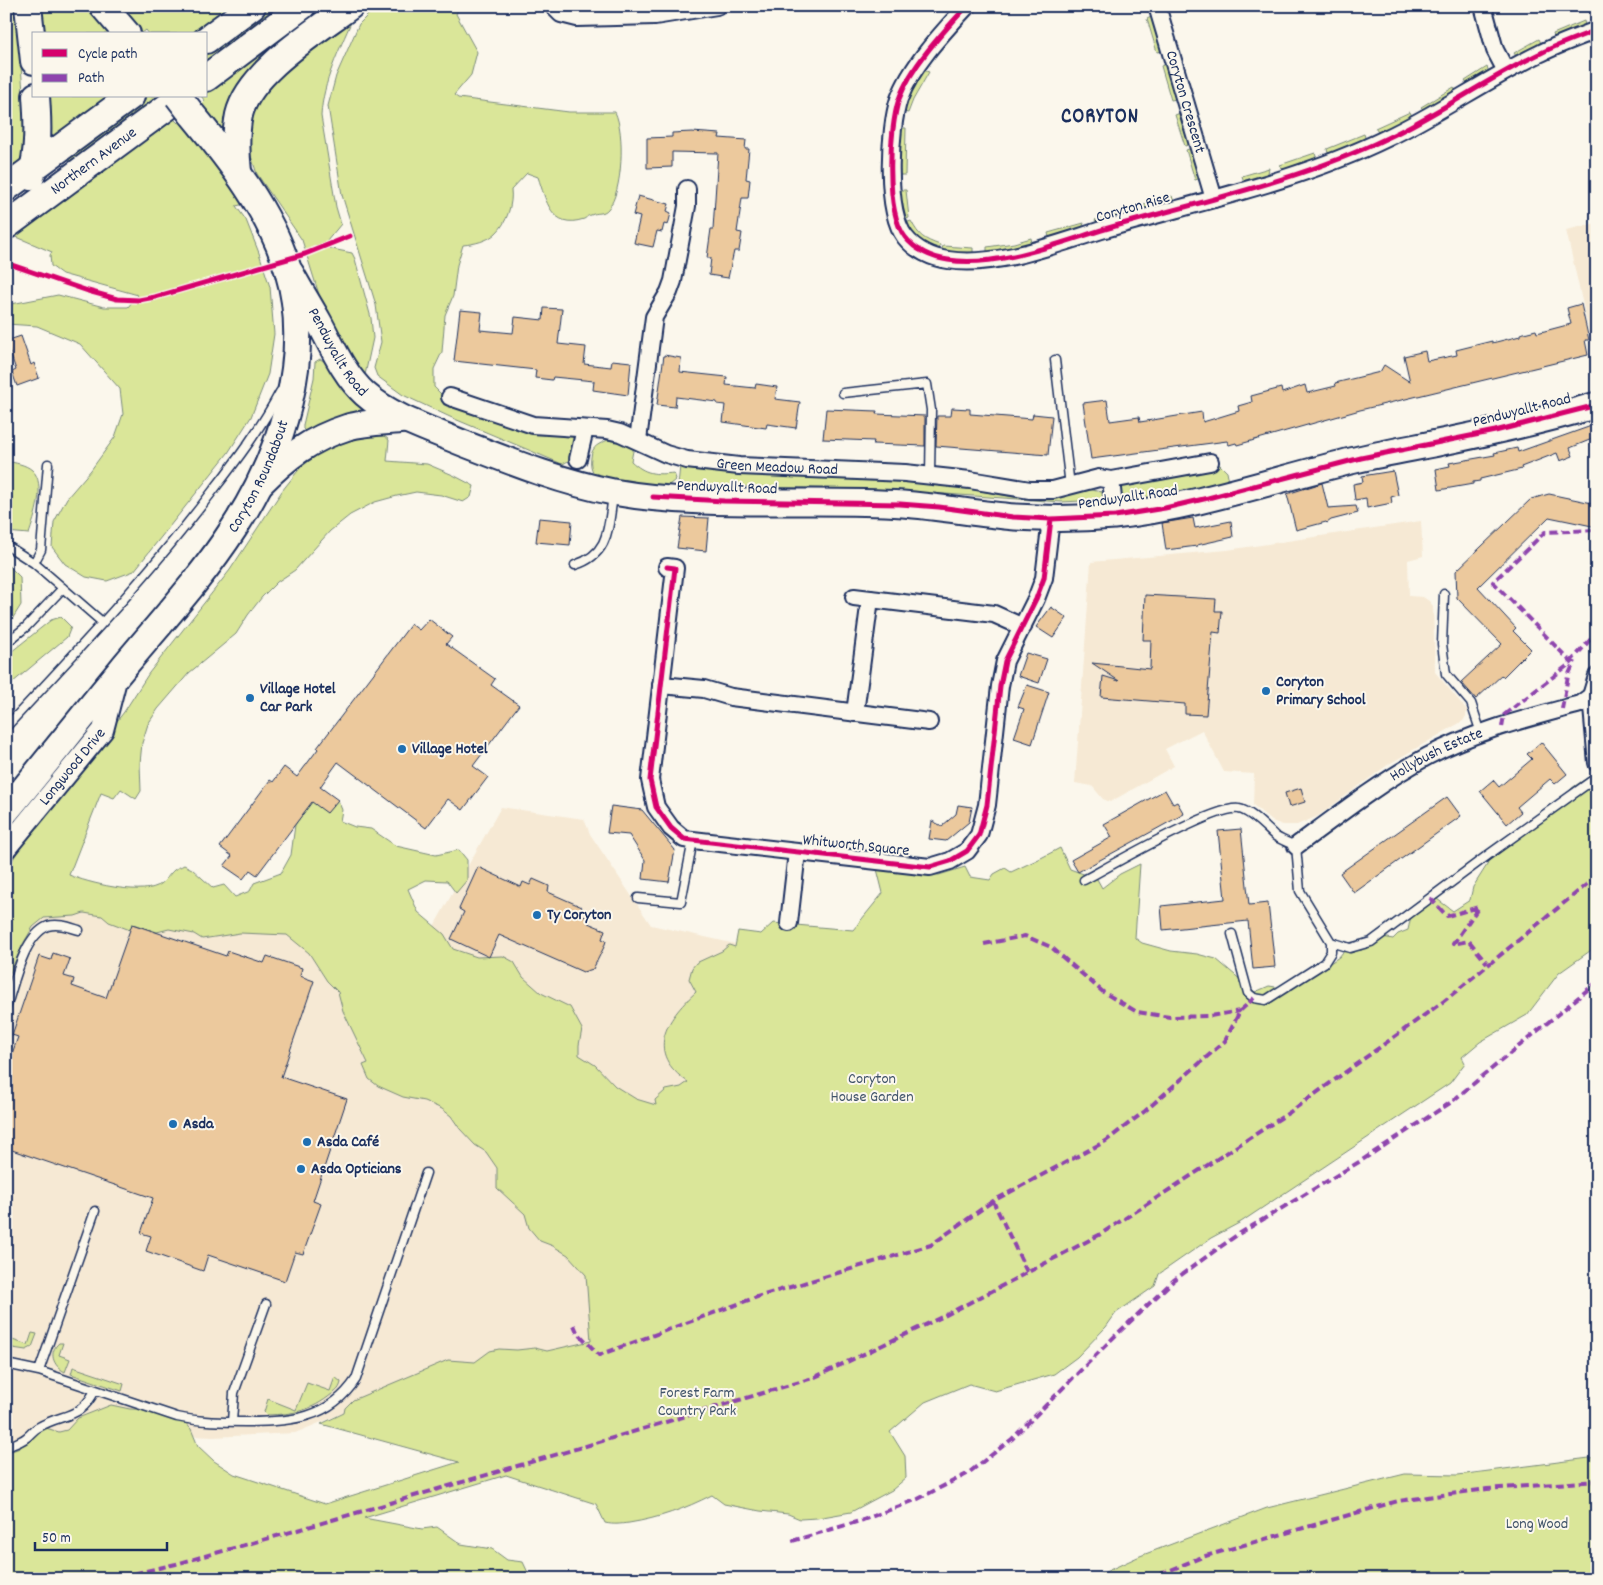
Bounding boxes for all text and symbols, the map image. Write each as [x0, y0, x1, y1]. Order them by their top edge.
legend [32, 32, 208, 98]
text: Cycle path [78, 44, 138, 66]
street label: Coryton Crescent [1159, 48, 1211, 156]
text: Path [78, 68, 104, 90]
district label: CORYTON [1061, 103, 1139, 133]
street label: Northern Avenue [46, 122, 142, 201]
street label: Coryton Rise [1093, 186, 1173, 230]
street label: Pendwyallt Road [302, 303, 373, 402]
street label: Pendwyallt Road [1470, 388, 1574, 434]
street label: Coryton Roundabout [222, 417, 295, 538]
street label: Green Meadow Road [715, 452, 838, 482]
street label: Pendwyallt Road [676, 475, 778, 501]
street label: Pendwyallt Road [1077, 480, 1179, 516]
place label: Coryton Primary School [1276, 671, 1366, 712]
place label: Village Hotel Car Park [260, 678, 336, 719]
marker: Coryton Primary School [1260, 685, 1272, 697]
marker: Village Hotel Car Park [244, 692, 256, 704]
street label: Hollybush Estate [1385, 722, 1486, 788]
street label: Longwood Drive [34, 723, 112, 811]
place label: Village Hotel [412, 738, 488, 761]
marker: Village Hotel [396, 743, 408, 755]
street label: Whitworth Square [802, 829, 910, 863]
place label: Ty Coryton [547, 904, 611, 927]
marker: Ty Coryton [531, 909, 543, 921]
park label: Coryton House Garden [830, 1068, 914, 1109]
place label: Asda [183, 1113, 215, 1136]
marker: Asda [167, 1118, 179, 1130]
place label: Asda Café [317, 1131, 379, 1154]
marker: Asda Café [301, 1136, 313, 1148]
place label: Asda Opticians [311, 1158, 402, 1181]
marker: Asda Opticians [295, 1163, 307, 1175]
park label: Forest Farm Country Park [658, 1382, 736, 1423]
park label: Long Wood [1506, 1513, 1568, 1536]
scale bar [35, 1520, 168, 1552]
text: 50 m [42, 1528, 71, 1550]

